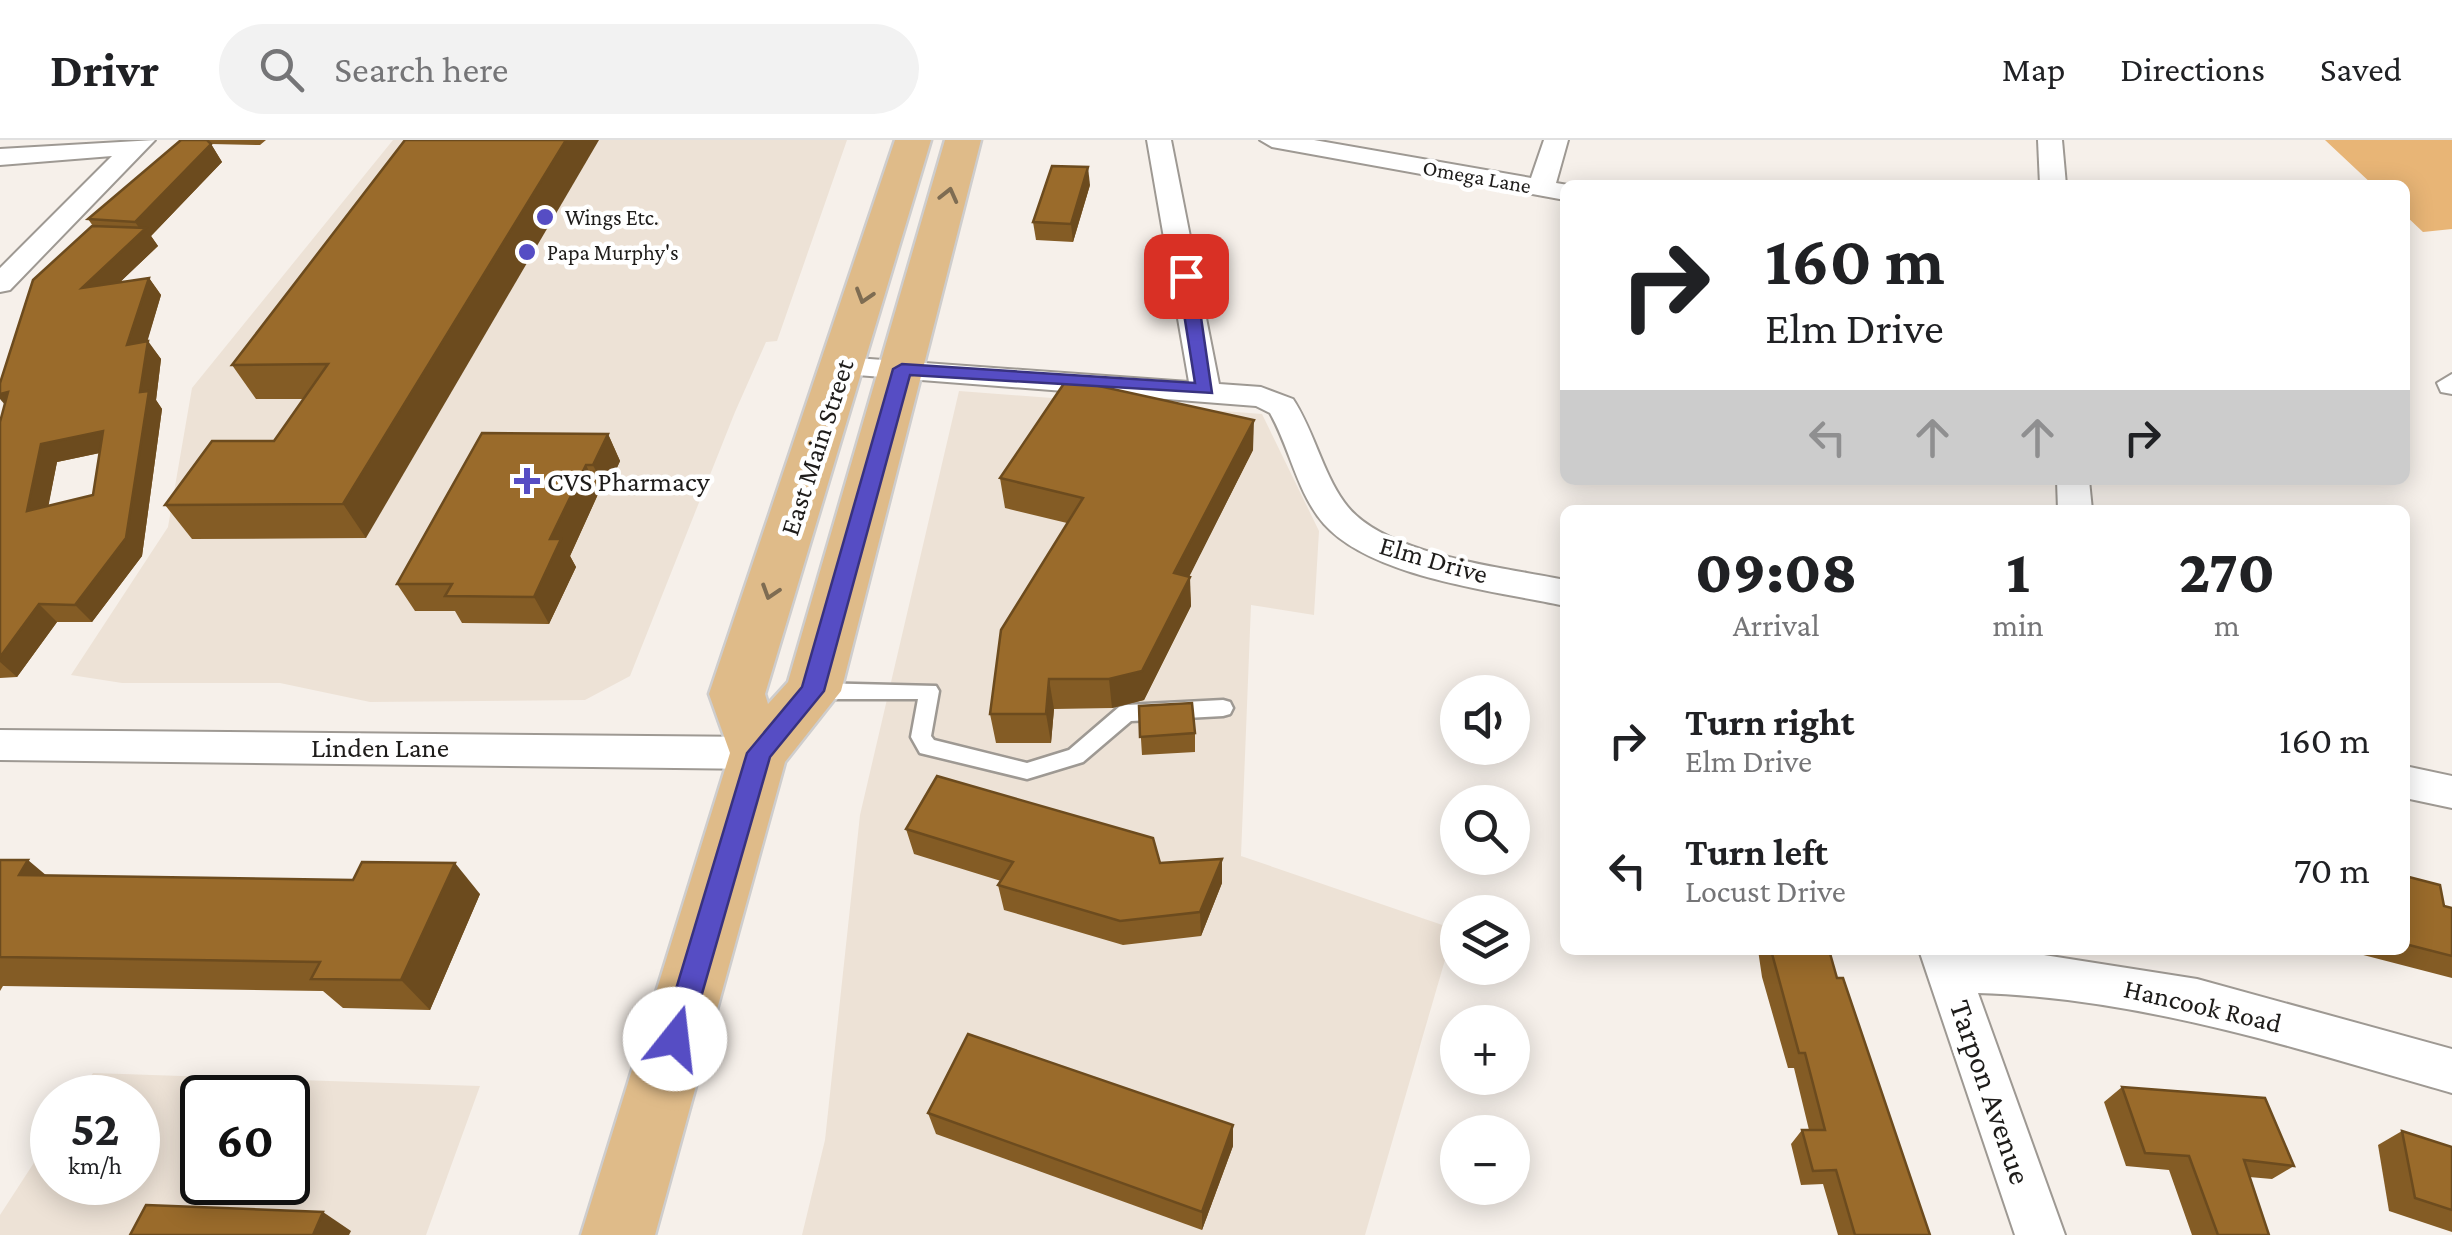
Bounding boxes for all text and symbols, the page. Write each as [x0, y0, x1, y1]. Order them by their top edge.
search box [219, 24, 919, 114]
icon: search [254, 42, 309, 97]
text: Drivr [50, 43, 159, 96]
text: Search here [334, 48, 509, 90]
text: Map [2002, 50, 2065, 89]
text: Directions [2120, 50, 2265, 89]
text: Saved [2320, 50, 2402, 89]
street label: Omega Lane [1421, 155, 1533, 198]
one-way arrow [937, 187, 958, 204]
place label: Wings Etc. [565, 205, 659, 230]
marker: Wings Etc. [534, 206, 556, 228]
icon: right [1600, 220, 1730, 350]
text: 160 m [1765, 221, 1945, 299]
pin [1144, 234, 1229, 319]
place label: Papa Murphy's [547, 240, 679, 265]
marker: Papa Murphy's [516, 241, 538, 263]
icon: arrive [1159, 249, 1214, 304]
one-way arrow [855, 286, 876, 303]
text: Elm Drive [1765, 303, 1944, 353]
street label: East Main Street [773, 355, 860, 539]
icon: left [1800, 410, 1855, 465]
icon: ahead [1905, 410, 1960, 465]
icon: ahead [2010, 410, 2065, 465]
icon: right [2115, 410, 2170, 465]
place label: CVS Pharmacy [547, 466, 711, 497]
marker: CVS Pharmacy [516, 470, 538, 492]
street label: Elm Drive [1376, 529, 1492, 590]
text: 09:08 [1695, 538, 1857, 605]
text: 1 [2006, 538, 2030, 605]
text: 270 [2179, 538, 2275, 605]
one-way arrow [761, 583, 782, 600]
text: Arrival [1733, 607, 1820, 643]
text: min [1992, 607, 2044, 643]
text: m [2214, 607, 2240, 643]
map controls [1440, 675, 1530, 1205]
button: sound [1440, 675, 1530, 765]
text: Turn right [1685, 701, 1854, 743]
icon: right [1600, 713, 1655, 768]
text: 160 m [2279, 719, 2370, 761]
street label: Linden Lane [311, 732, 449, 763]
text: Elm Drive [1685, 743, 1812, 779]
button: search [1440, 785, 1530, 875]
text: Turn left [1685, 831, 1828, 873]
icon: left [1600, 843, 1655, 898]
text: 70 m [2294, 849, 2370, 891]
text: Locust Drive [1685, 873, 1846, 909]
button: layers [1440, 895, 1530, 985]
street label: Hancook Road [2121, 972, 2285, 1039]
position arrow [623, 987, 727, 1091]
street label: Tarpon Avenue [1943, 995, 2039, 1189]
button: + [1440, 1005, 1530, 1095]
speed limit sign: 60 [180, 1075, 310, 1205]
text: 52 [70, 1100, 120, 1156]
button: − [1440, 1115, 1530, 1205]
text: km/h [68, 1152, 122, 1179]

